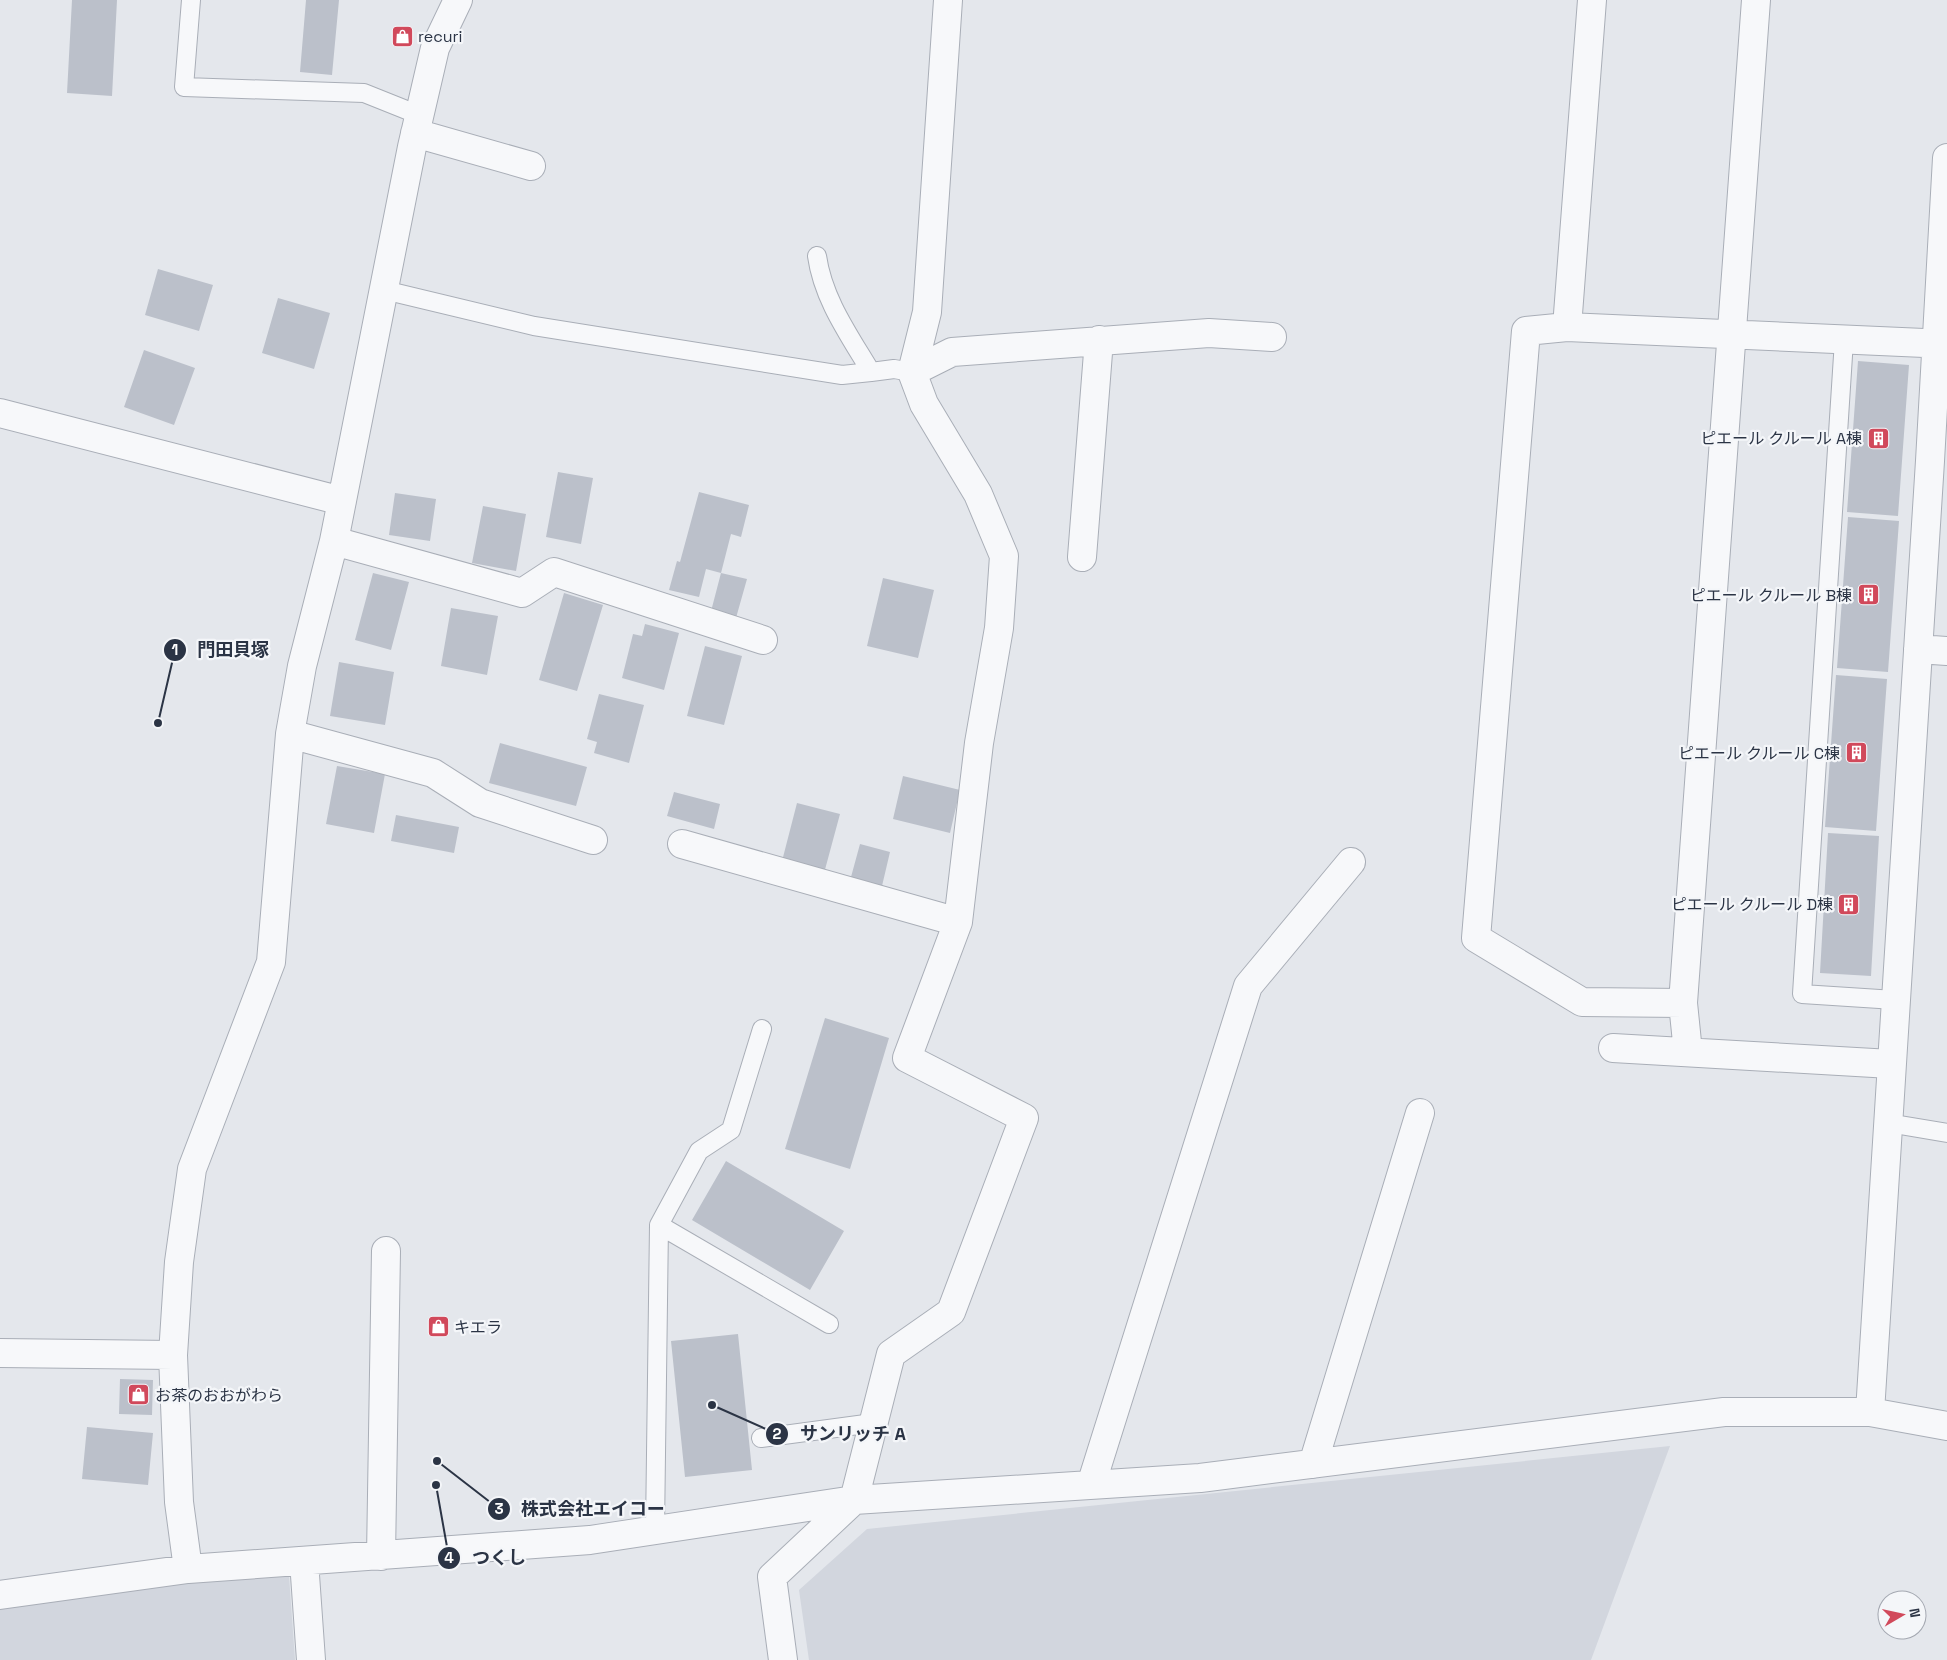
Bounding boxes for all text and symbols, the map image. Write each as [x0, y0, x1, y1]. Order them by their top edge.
shop icon: recuri [390, 24, 414, 48]
place label: recuri [418, 26, 463, 47]
building icon: ピエール クルール A棟 [1866, 426, 1890, 450]
place label: ピエール クルール A棟 [1700, 428, 1862, 449]
building icon: ピエール クルール B棟 [1856, 583, 1880, 607]
place label: ピエール クルール B棟 [1690, 585, 1852, 606]
callout: 門田貝塚 [162, 633, 279, 666]
text: 門田貝塚 [197, 638, 269, 661]
text: 1 [172, 640, 178, 659]
building icon: ピエール クルール C棟 [1844, 741, 1868, 765]
place label: ピエール クルール C棟 [1678, 743, 1840, 764]
building icon: ピエール クルール D棟 [1837, 892, 1861, 916]
place label: ピエール クルール D棟 [1671, 894, 1833, 915]
shop icon: キエラ [426, 1315, 450, 1339]
place label: キエラ [454, 1317, 502, 1338]
shop icon: お茶のおおがわら [127, 1383, 151, 1407]
place label: お茶のおおがわら [155, 1385, 283, 1406]
callout: サンリッチ A [765, 1417, 916, 1450]
text: サンリッチ A [800, 1422, 907, 1445]
text: 2 [773, 1424, 782, 1443]
callout: 株式会社エイコー [486, 1493, 675, 1526]
text: 株式会社エイコー [521, 1497, 665, 1520]
text: 3 [494, 1499, 504, 1518]
callout: つくし [437, 1541, 536, 1574]
text: つくし [472, 1546, 526, 1569]
text: 4 [444, 1548, 454, 1567]
north arrow [1877, 1590, 1927, 1640]
text: N [1905, 1607, 1924, 1619]

